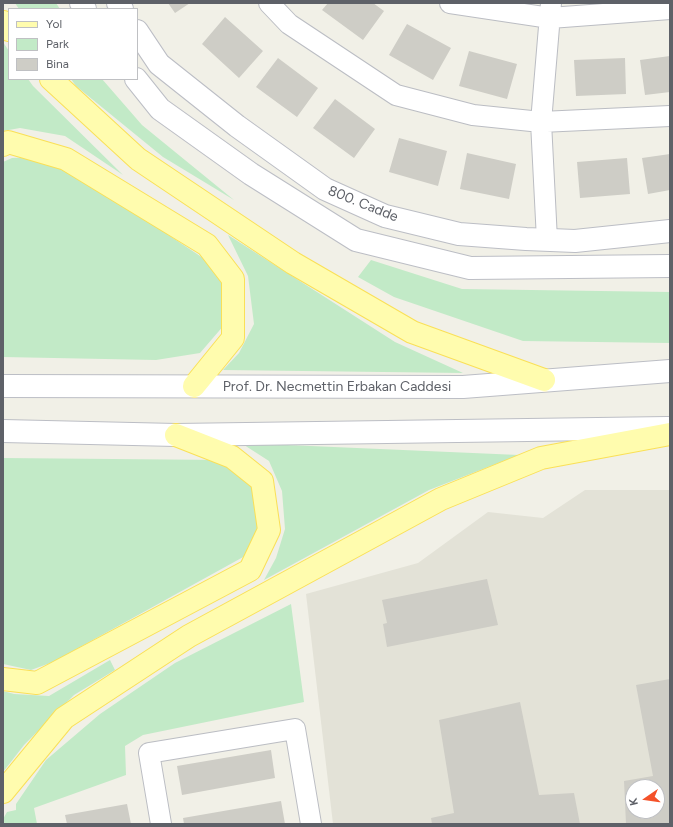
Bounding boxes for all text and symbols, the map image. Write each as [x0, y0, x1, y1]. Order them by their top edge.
legend [8, 8, 138, 80]
text: Yol [46, 17, 62, 31]
text: Park [46, 37, 69, 51]
text: Bina [46, 57, 69, 71]
street label: 800. Cadde [325, 182, 401, 226]
street label: Prof. Dr. Necmettin Erbakan Caddesi [223, 379, 451, 395]
north arrow [625, 779, 665, 819]
text: K [627, 797, 641, 807]

